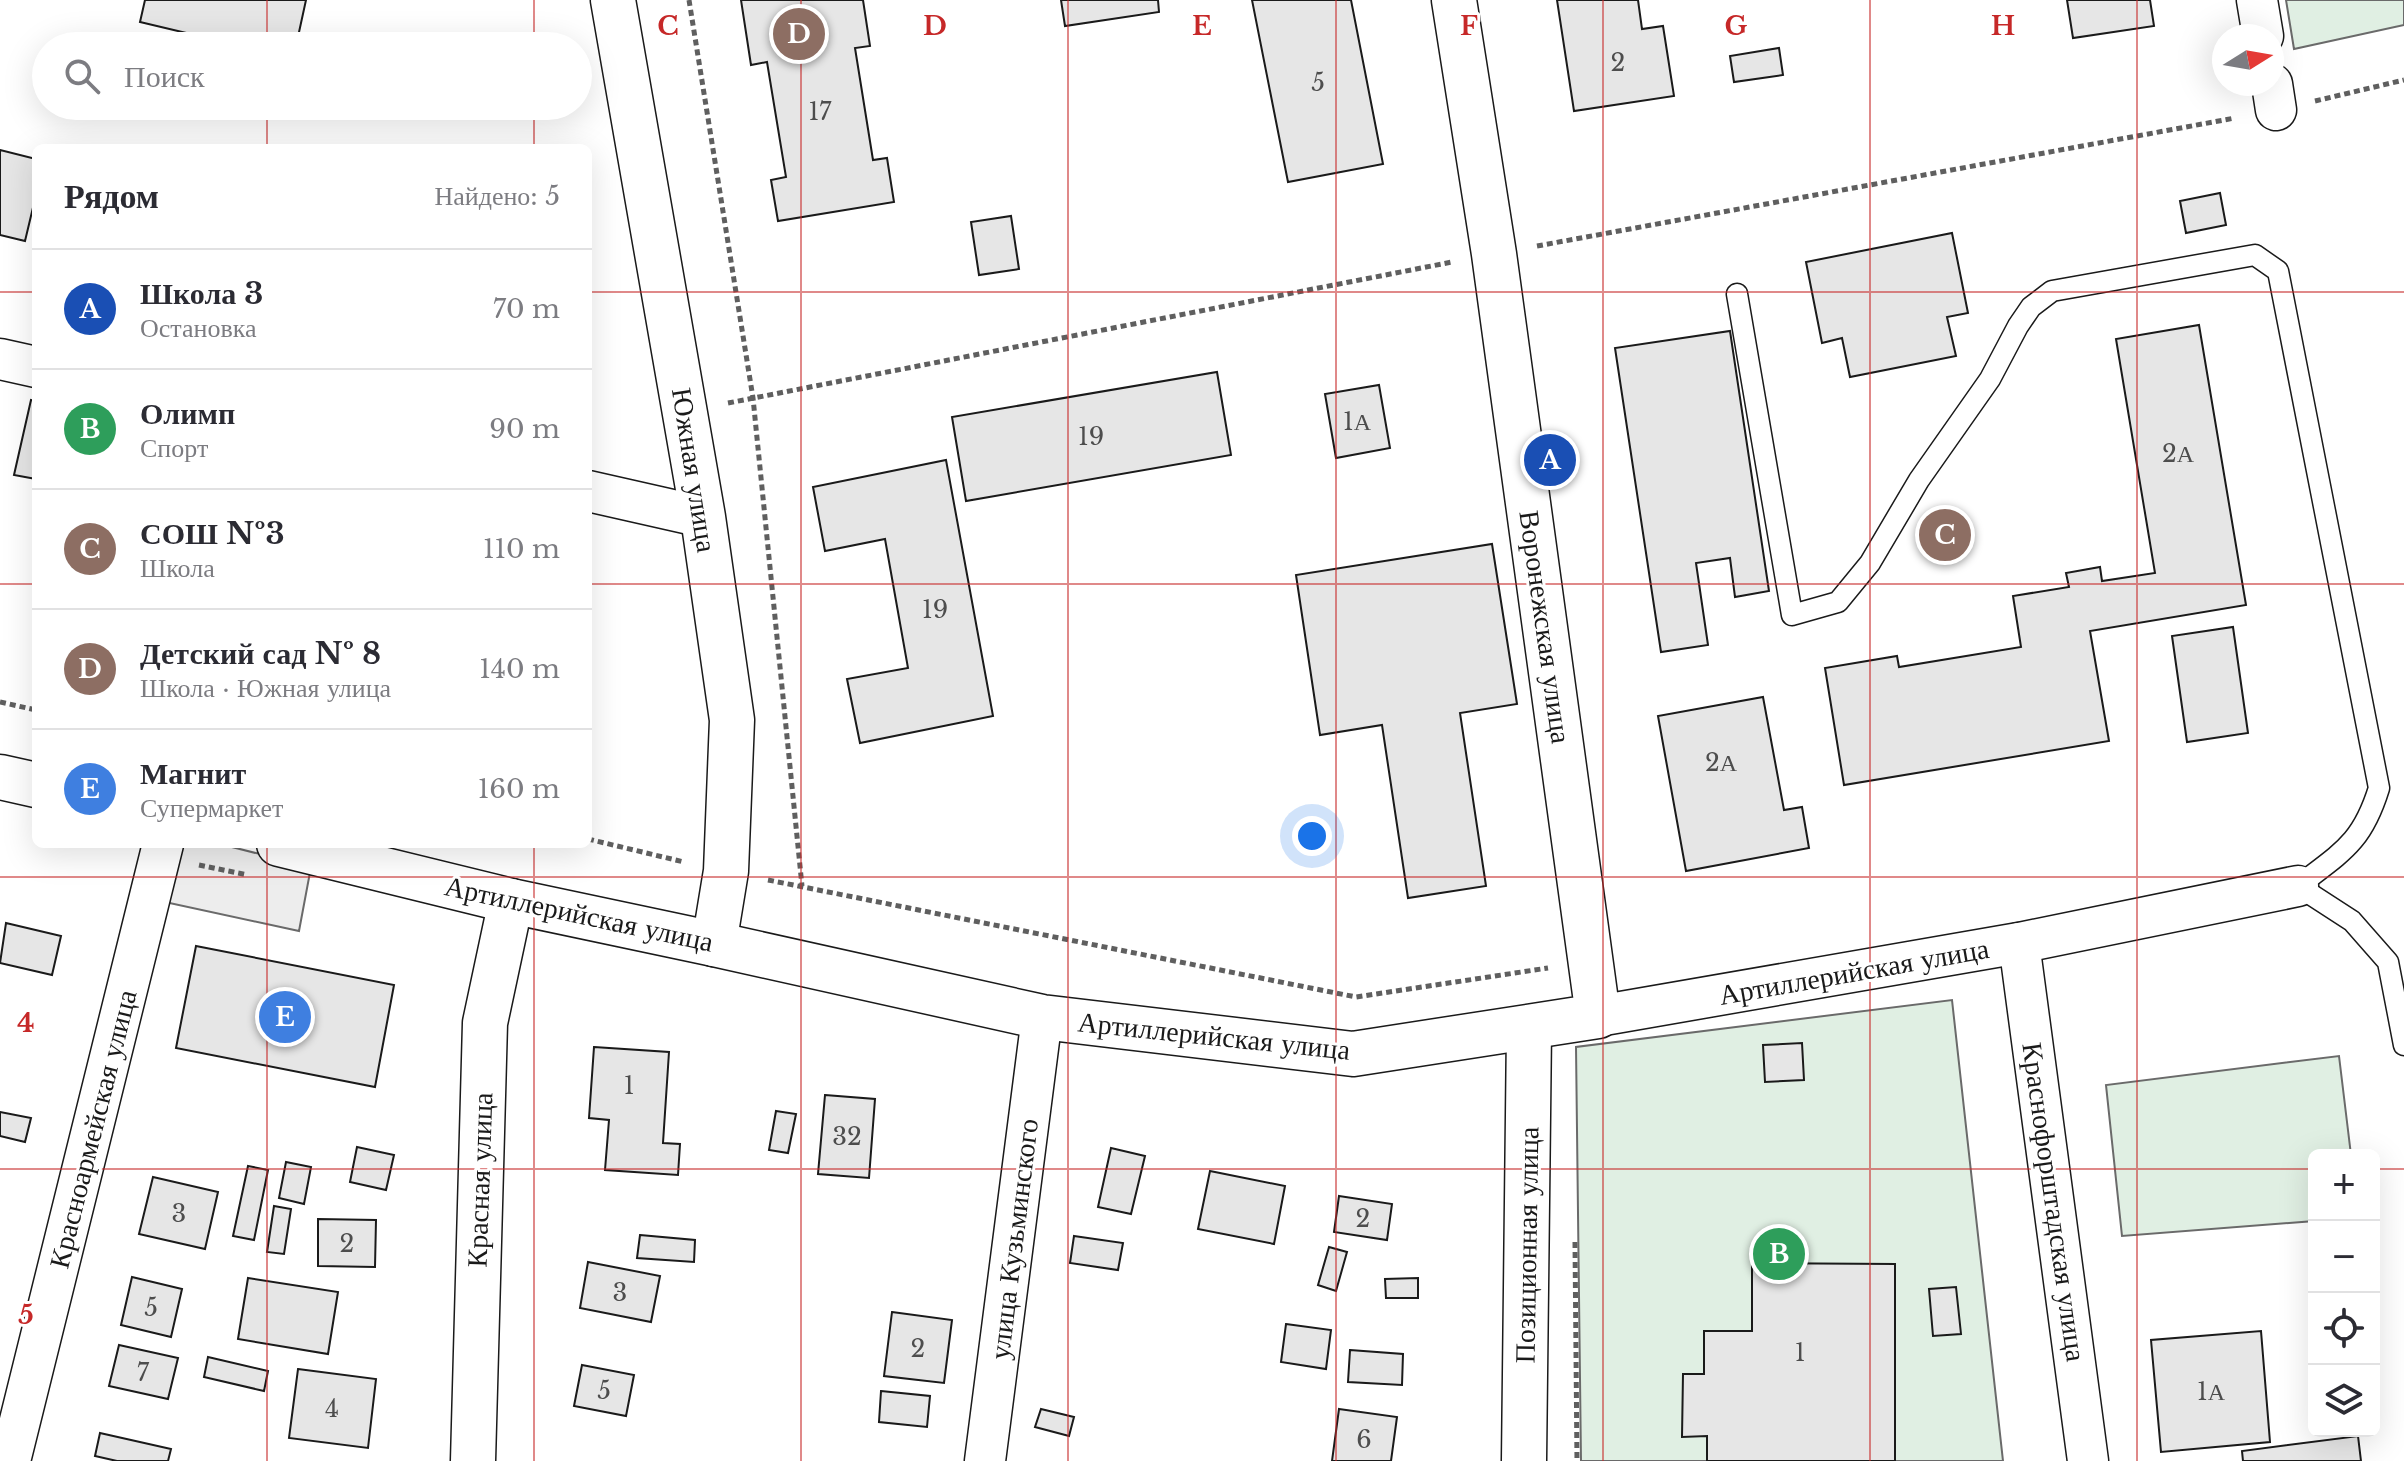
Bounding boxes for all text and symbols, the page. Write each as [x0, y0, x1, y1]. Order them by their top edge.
pin: D [773, 4, 825, 64]
text: C [657, 10, 679, 42]
text: D [923, 10, 947, 42]
text: E [1192, 10, 1212, 42]
text: F [1460, 10, 1478, 42]
text: G [1725, 10, 1748, 42]
text: H [1991, 10, 2015, 42]
north arrow [2212, 24, 2284, 96]
search box [32, 32, 592, 120]
house number: 2 [1611, 48, 1625, 77]
icon: search [60, 54, 104, 98]
text: Поиск [124, 58, 205, 95]
house number: 5 [1311, 68, 1325, 97]
house number: 17 [809, 97, 832, 126]
text: Рядом [64, 175, 159, 217]
text: Найдено: 5 [434, 180, 560, 212]
text: Школа 3 [140, 275, 263, 312]
text: A [79, 293, 101, 325]
text: 70 m [493, 293, 560, 325]
text: Остановка [140, 312, 257, 344]
street label: Южная улица [664, 385, 724, 555]
text: Олимп [140, 395, 235, 432]
house number: 1А [1343, 407, 1372, 436]
text: B [80, 413, 100, 445]
text: 90 m [489, 413, 560, 445]
house number: 19 [1078, 422, 1104, 451]
pin: A [1524, 430, 1576, 490]
text: Спорт [140, 432, 208, 464]
house number: 2А [2162, 439, 2195, 468]
pin: C [1919, 505, 1971, 565]
street label: Воронежская улица [1511, 508, 1579, 746]
text: СОШ №3 [140, 515, 285, 552]
text: C [79, 533, 101, 565]
text: 110 m [483, 533, 560, 565]
text: Школа [140, 552, 215, 584]
house number: 19 [922, 595, 948, 624]
text: Детский сад № 8 [140, 635, 381, 672]
text: D [78, 653, 102, 685]
text: 140 m [479, 653, 560, 685]
text: Школа · Южная улица [140, 672, 391, 704]
house number: 2А [1705, 748, 1738, 777]
text: Магнит [140, 755, 246, 792]
text: E [80, 773, 100, 805]
text: 160 m [478, 773, 560, 805]
text: Супермаркет [140, 792, 283, 824]
your location [1292, 816, 1332, 856]
street label: Артиллерийская улица [442, 868, 717, 960]
street label: Артиллерийская улица [1716, 931, 1992, 1013]
street label: Красноармейская улица [41, 986, 145, 1272]
pin: E [259, 987, 311, 1047]
street label: Артиллерийская улица [1076, 1004, 1352, 1068]
text: 4 [17, 1007, 35, 1039]
street label: Краснофорштадская улица [2014, 1040, 2094, 1364]
house number: 1 [624, 1071, 634, 1100]
street label: Красная улица [459, 1091, 501, 1268]
street label: улица Кузьминского [982, 1116, 1046, 1362]
house number: 32 [832, 1122, 862, 1151]
street label: Позиционная улица [1507, 1126, 1547, 1364]
map controls [2308, 1149, 2380, 1437]
button: + [2308, 1149, 2380, 1221]
house number: 3 [172, 1199, 186, 1228]
house number: 2 [1356, 1204, 1370, 1233]
button: − [2308, 1221, 2380, 1293]
pin: B [1753, 1224, 1805, 1284]
house number: 2 [340, 1229, 354, 1258]
house number: 3 [613, 1278, 627, 1307]
house number: 5 [144, 1293, 158, 1322]
button: locate [2308, 1293, 2380, 1365]
text: 5 [18, 1299, 34, 1331]
house number: 2 [911, 1334, 925, 1363]
house number: 1 [1795, 1338, 1805, 1367]
house number: 7 [137, 1358, 150, 1387]
button: layers [2308, 1365, 2380, 1437]
house number: 5 [597, 1376, 611, 1405]
house number: 1А [2197, 1377, 2226, 1406]
house number: 4 [325, 1394, 339, 1423]
house number: 6 [1356, 1425, 1372, 1454]

